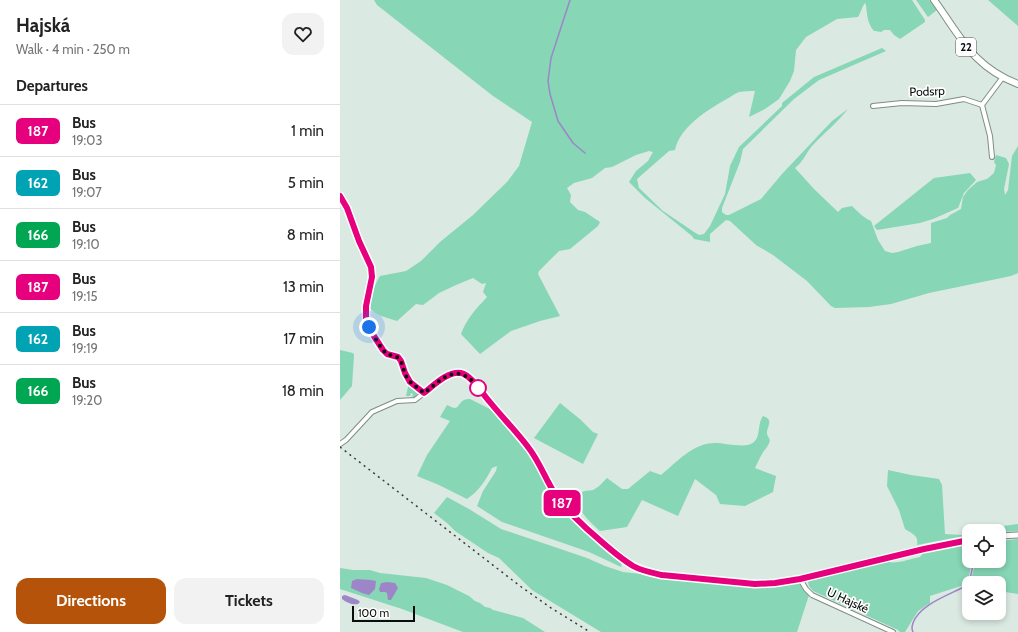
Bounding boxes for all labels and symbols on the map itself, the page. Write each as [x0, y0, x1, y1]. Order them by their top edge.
road number: 22 [956, 38, 976, 56]
street label: Podsrp [909, 83, 945, 99]
your location [359, 317, 379, 337]
unlabelled marker [469, 379, 487, 397]
line badge: 187 [539, 490, 585, 516]
street label: U Hajské [825, 584, 871, 616]
scale bar [352, 604, 415, 623]

